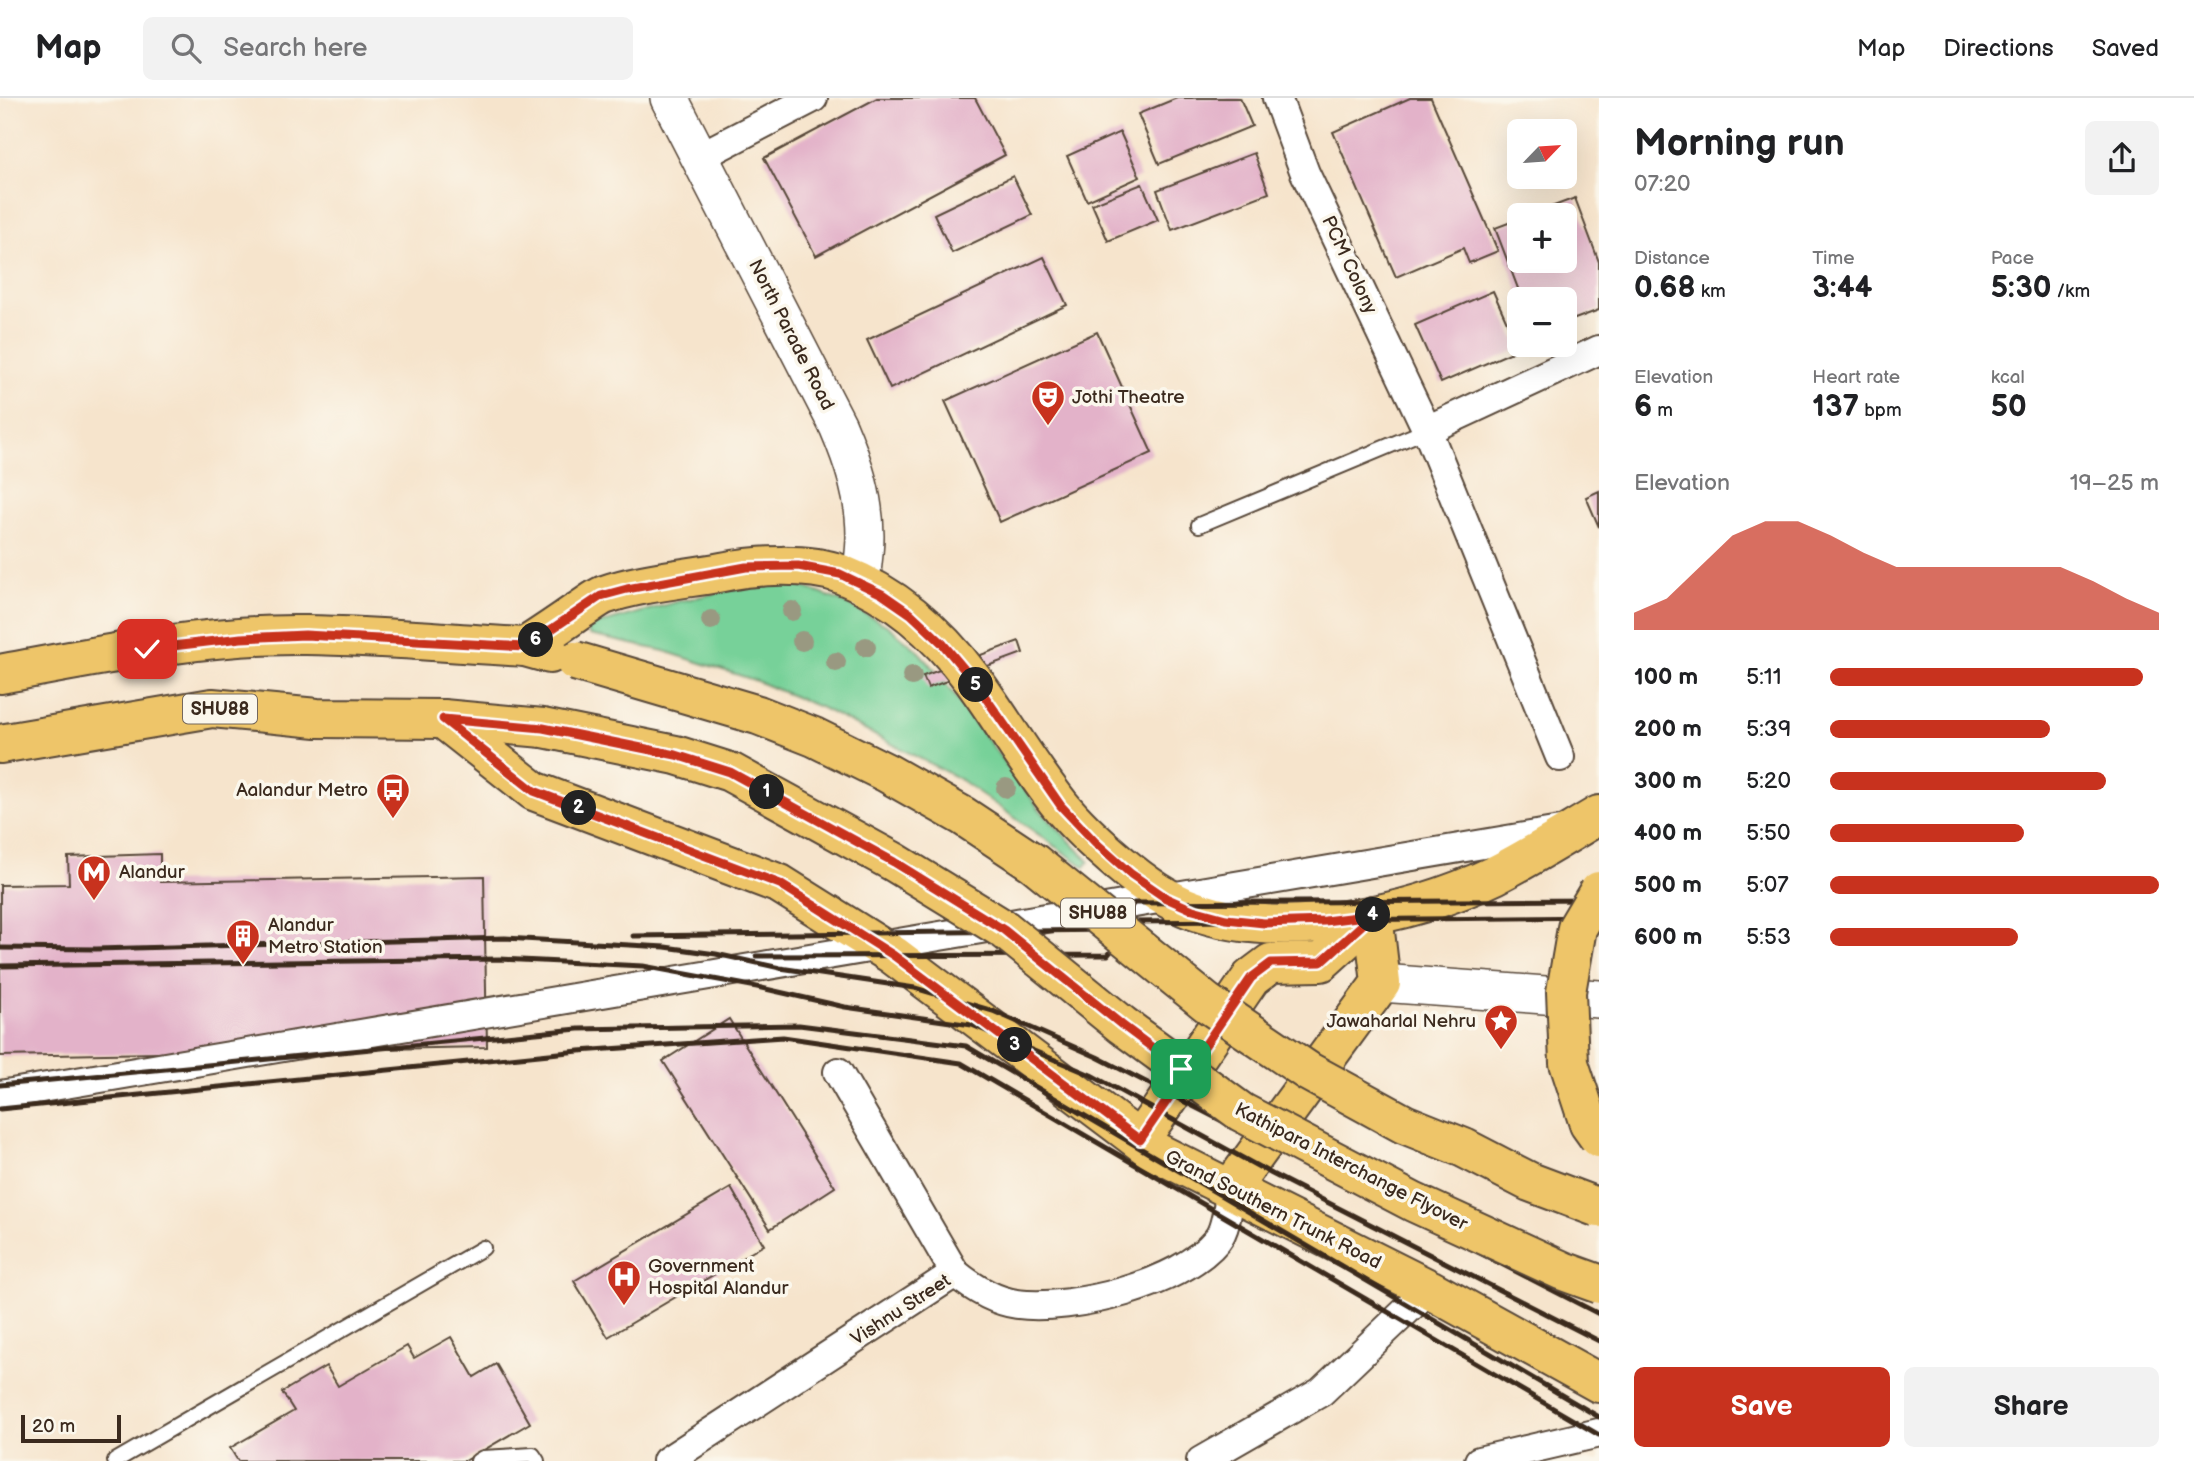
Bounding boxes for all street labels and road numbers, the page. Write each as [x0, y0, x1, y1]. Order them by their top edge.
street label: PCM Colony [1316, 212, 1382, 318]
street label: North Parade Road [743, 256, 839, 414]
road number: SHU88 [183, 694, 257, 724]
road number: SHU88 [1061, 898, 1135, 928]
street label: Kathipara Interchange Flyover [1231, 1098, 1472, 1236]
street label: Grand Southern Trunk Road [1161, 1145, 1385, 1275]
street label: Vishnu Street [847, 1269, 955, 1351]

